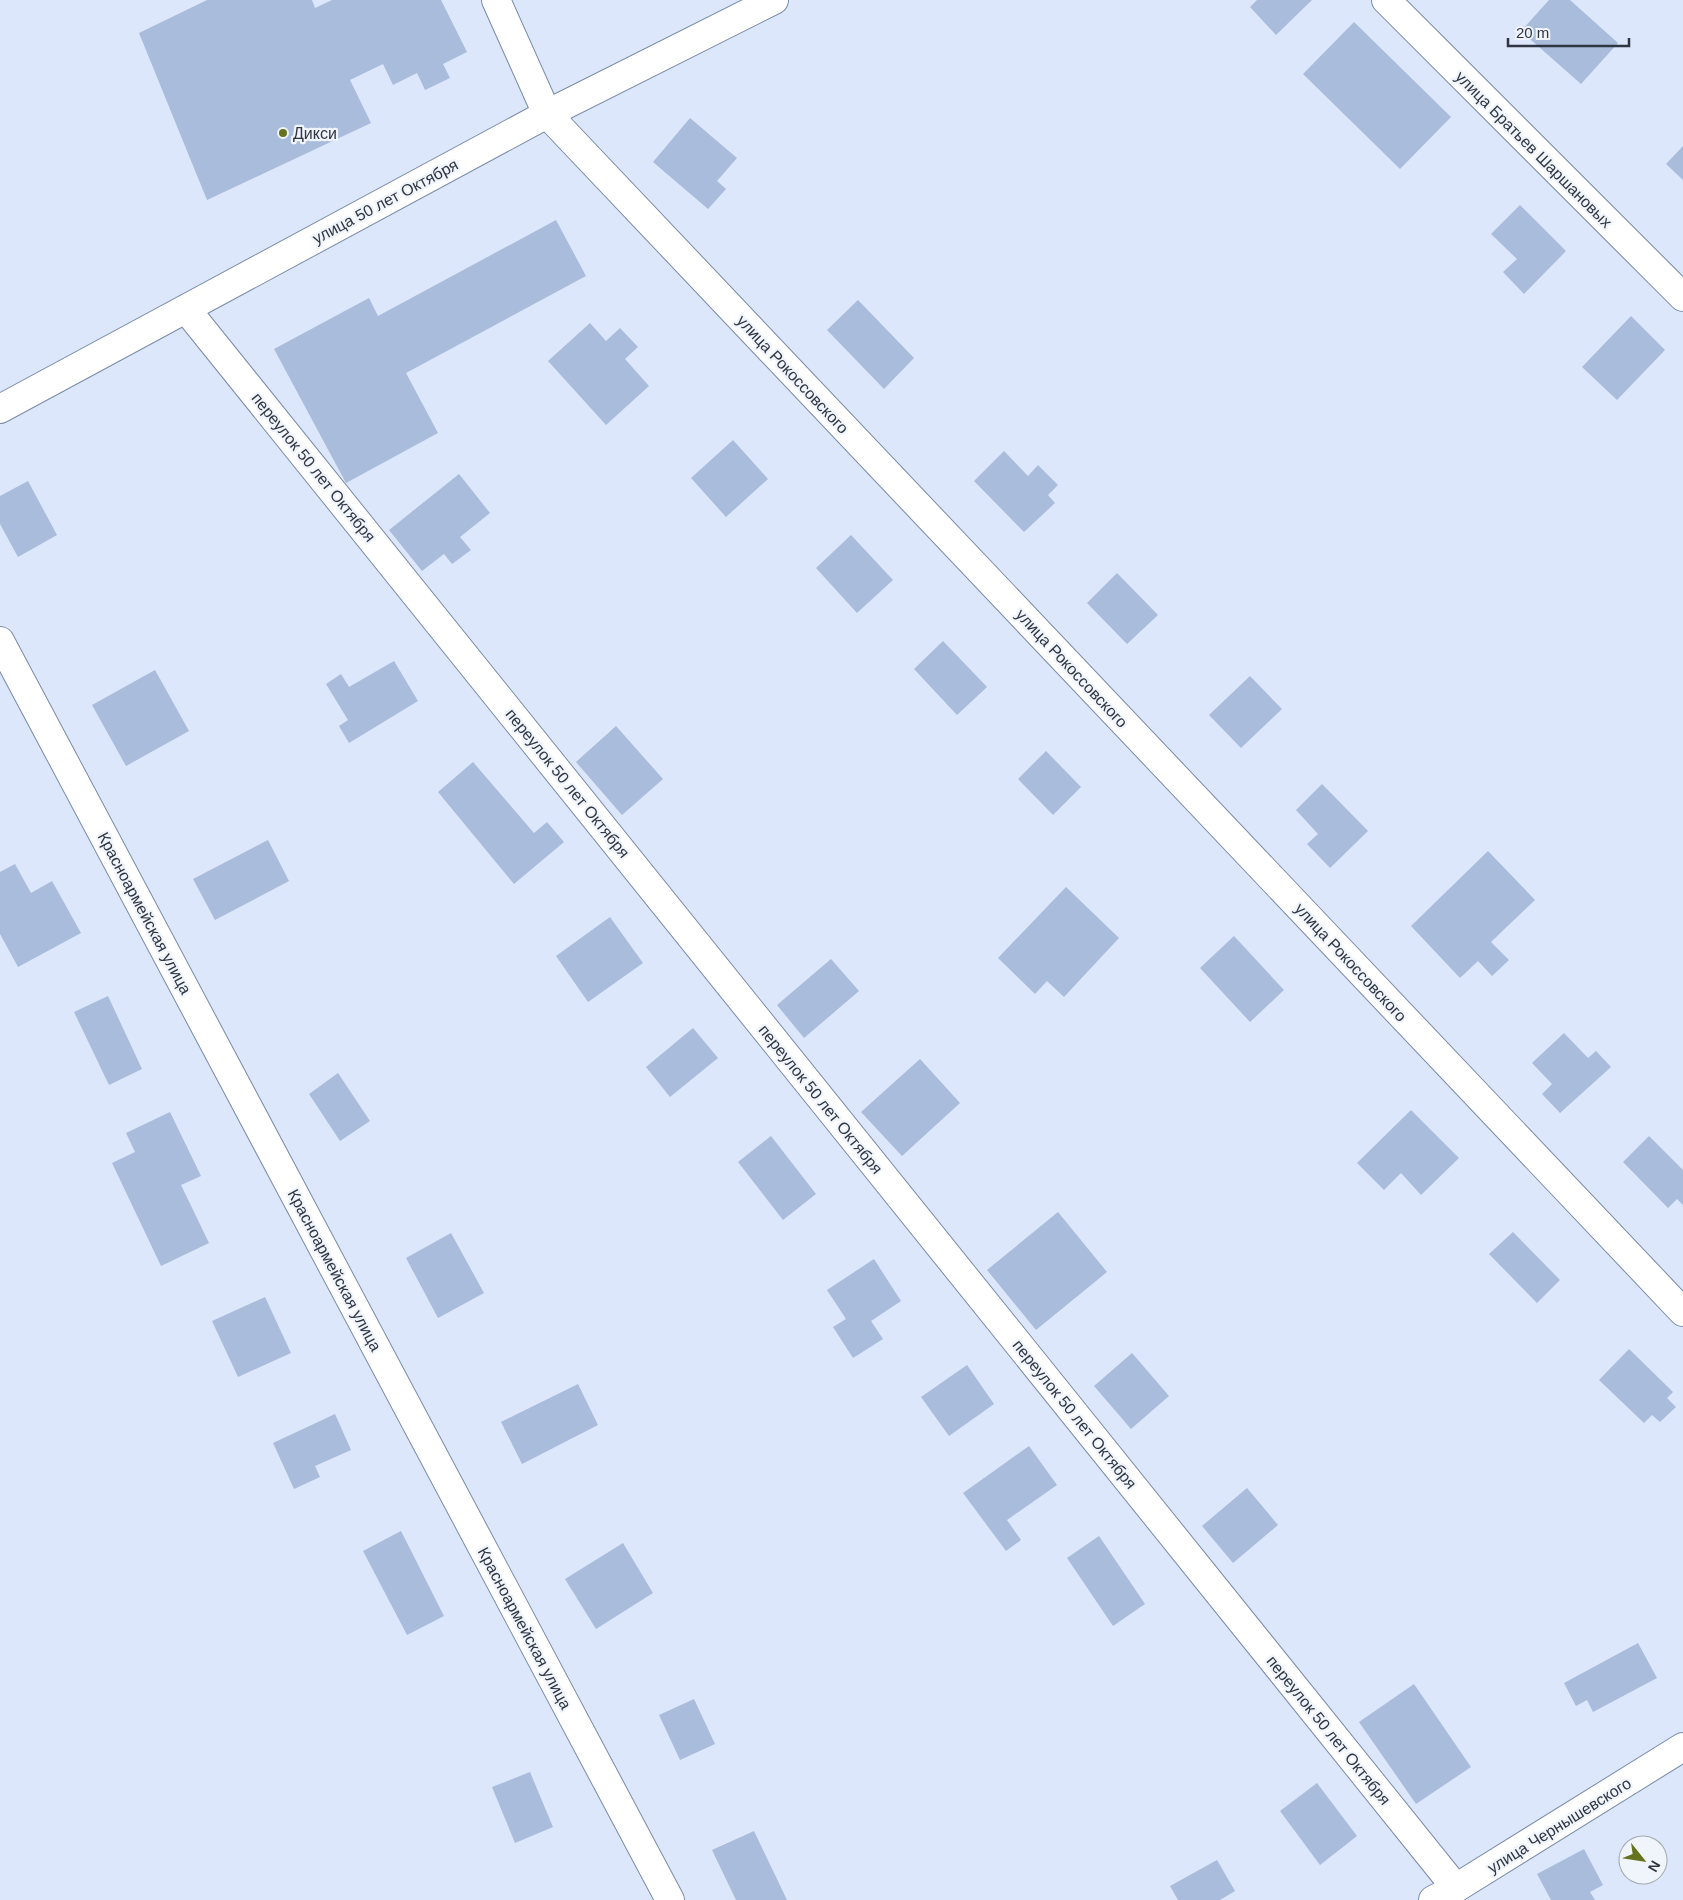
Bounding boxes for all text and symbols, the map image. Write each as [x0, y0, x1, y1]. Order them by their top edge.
scale bar [1508, 15, 1629, 47]
text: 20 m [1516, 24, 1549, 41]
street label: улица Братьев Шаршановых [1452, 68, 1615, 231]
place label: Дикси [293, 125, 337, 142]
marker: Дикси [277, 127, 289, 139]
street label: улица 50 лет Октября [310, 156, 461, 247]
street label: улица Рокоссовского [733, 312, 852, 437]
street label: переулок 50 лет Октября [248, 389, 379, 545]
street label: улица Рокоссовского [1012, 606, 1131, 731]
street label: переулок 50 лет Октября [502, 705, 633, 861]
street label: Красноармейская улица [95, 829, 195, 997]
street label: улица Рокоссовского [1291, 900, 1410, 1025]
street label: переулок 50 лет Октября [755, 1021, 886, 1177]
street label: Красноармейская улица [285, 1186, 385, 1354]
street label: переулок 50 лет Октября [1009, 1336, 1140, 1492]
street label: Красноармейская улица [475, 1544, 575, 1712]
street label: переулок 50 лет Октября [1263, 1652, 1394, 1808]
street label: улица Чернышевского [1484, 1774, 1634, 1877]
north arrow [1618, 1835, 1668, 1885]
text: N [1645, 1858, 1664, 1875]

